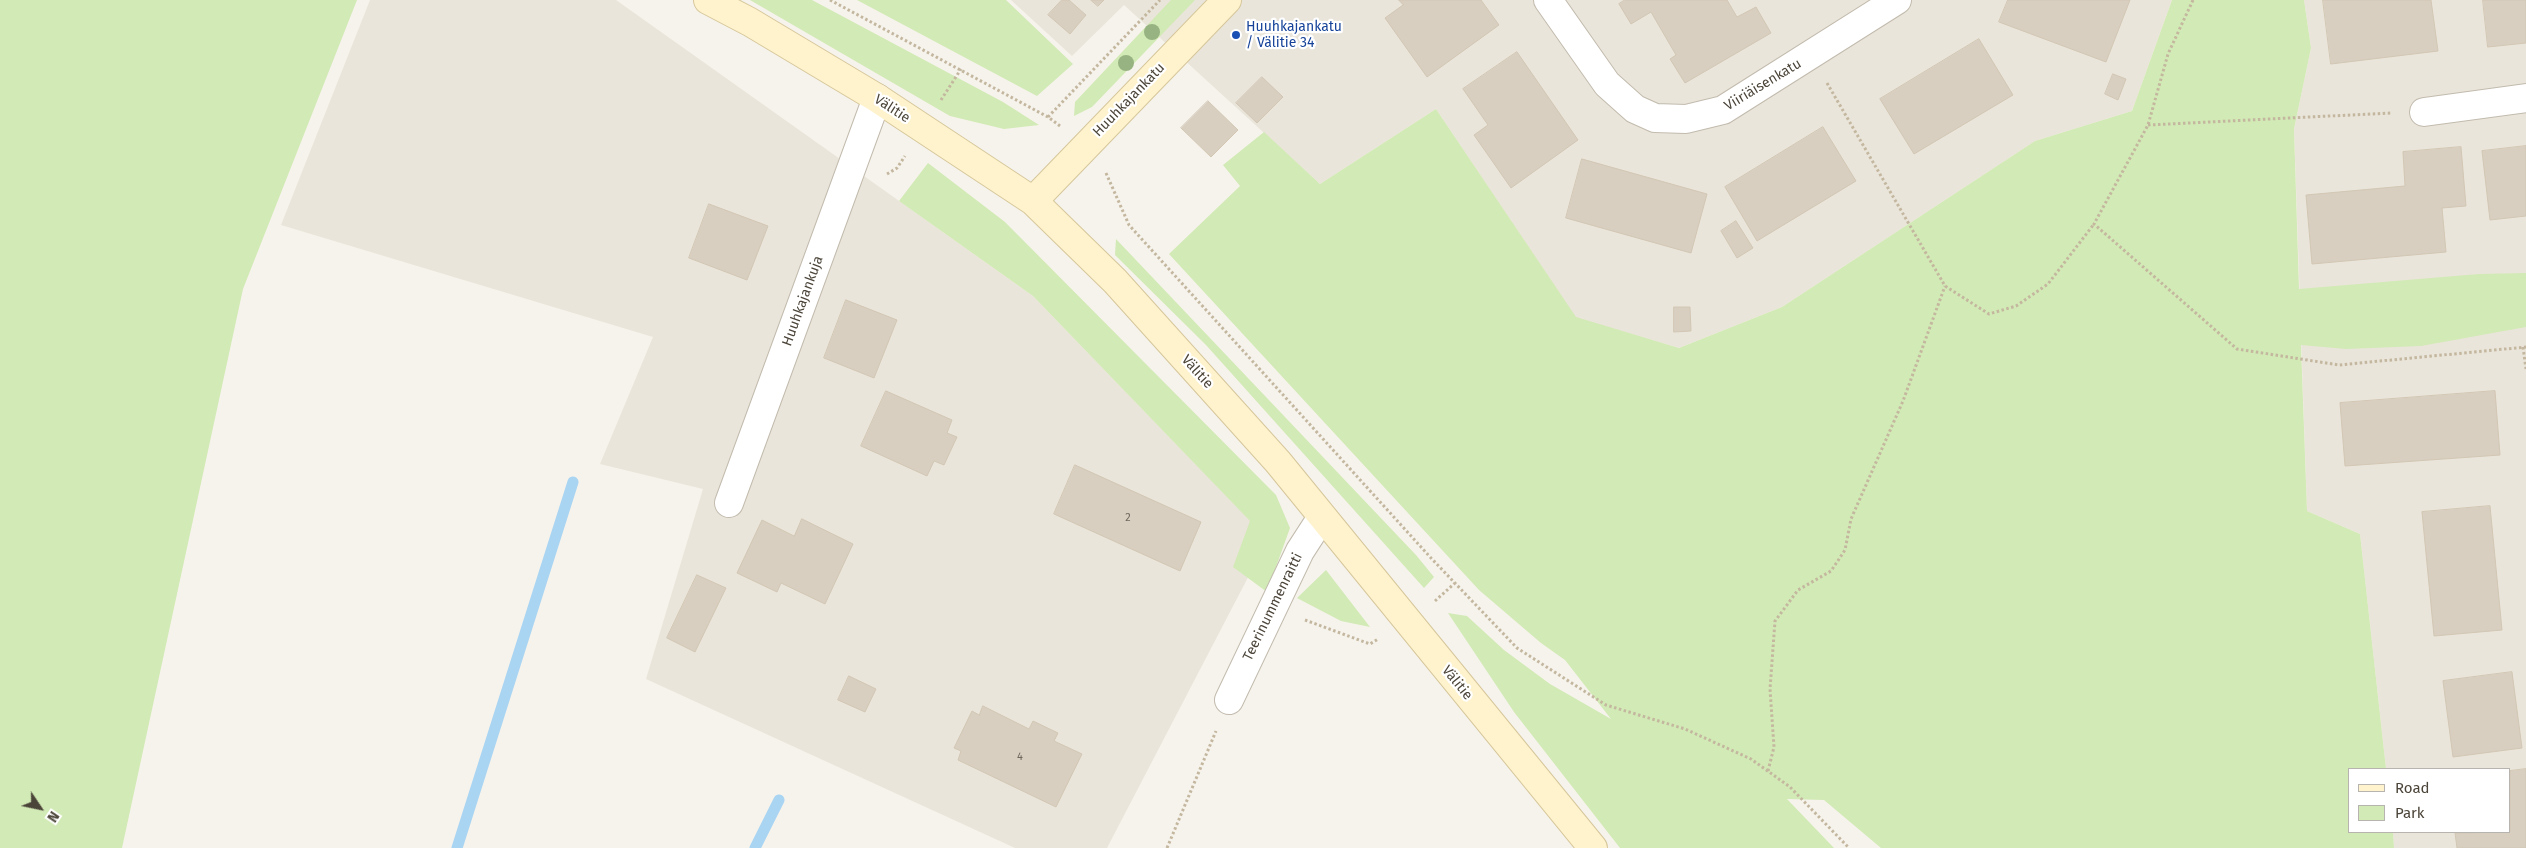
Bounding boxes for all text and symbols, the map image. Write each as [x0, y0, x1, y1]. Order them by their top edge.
place label: Huuhkajankatu / Välitie 34 [1246, 19, 1342, 52]
marker: Huuhkajankatu / Välitie 34 [1230, 29, 1242, 41]
street label: Viiriäisenkatu [1721, 55, 1805, 115]
street label: Huuhkajankatu [1090, 60, 1168, 140]
street label: Välitie [871, 91, 913, 127]
street label: Huuhkajankuja [779, 254, 827, 348]
street label: Välitie [1178, 352, 1216, 392]
house number: 2 [1125, 511, 1131, 525]
street label: Teerinummenraitti [1240, 550, 1306, 664]
street label: Välitie [1438, 662, 1476, 704]
house number: 4 [1017, 750, 1023, 764]
legend [2348, 768, 2511, 833]
text: Road [2395, 779, 2430, 797]
north arrow [15, 783, 65, 833]
text: Park [2395, 804, 2425, 822]
text: N [43, 808, 63, 825]

